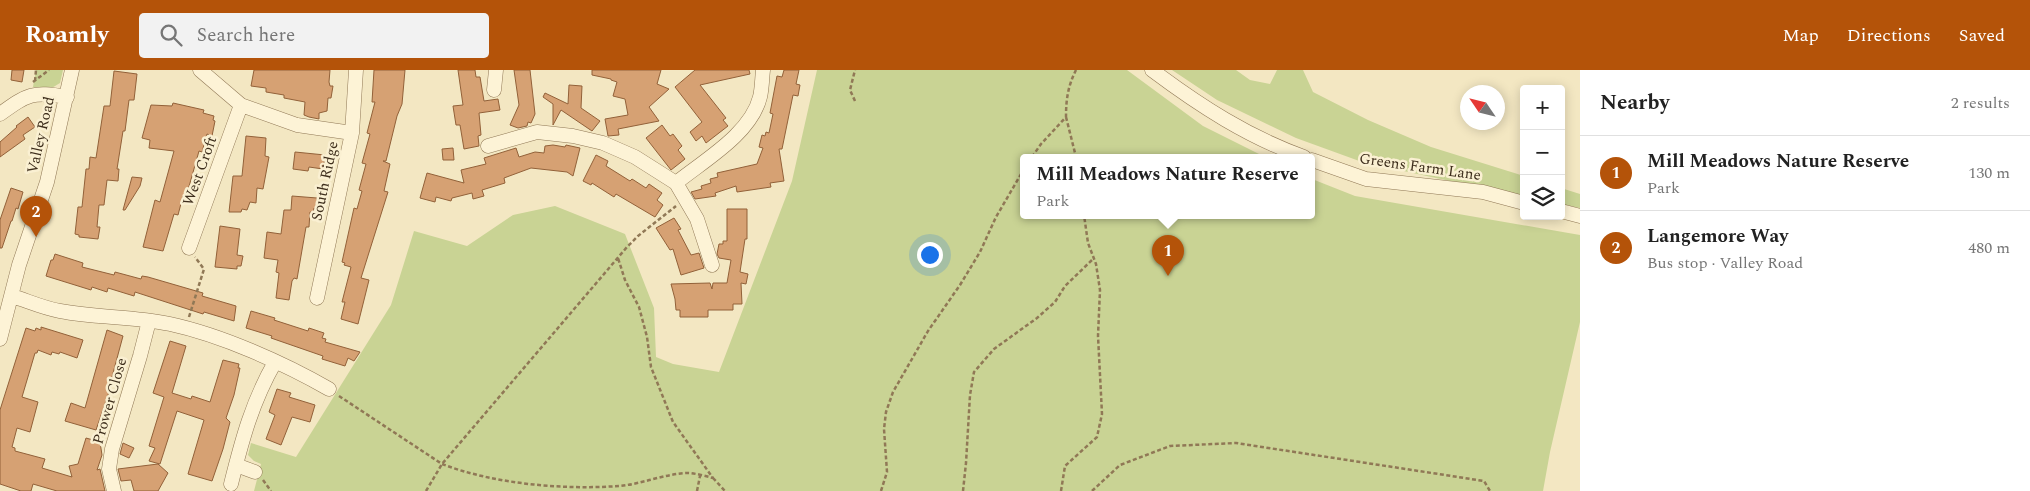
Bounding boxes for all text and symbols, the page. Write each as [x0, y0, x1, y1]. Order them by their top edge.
search box [139, 13, 489, 58]
text: Roamly [25, 17, 109, 53]
icon: search [157, 21, 185, 49]
text: Search here [197, 21, 295, 50]
text: Map [1783, 22, 1819, 49]
text: Directions [1847, 22, 1931, 49]
text: Saved [1959, 22, 2005, 49]
north arrow [1460, 85, 1505, 130]
map controls [1520, 85, 1565, 220]
button: + [1520, 85, 1565, 130]
text: Nearby [1600, 87, 1670, 119]
text: 2 results [1951, 91, 2010, 115]
street label: Valley Road [21, 94, 61, 176]
button: − [1520, 130, 1565, 175]
street label: West Croft [177, 133, 223, 209]
street label: South Ridge [305, 139, 345, 223]
street label: Greens Farm Lane [1358, 147, 1482, 187]
text: Mill Meadows Nature Reserve [1647, 147, 1909, 176]
popup [1020, 154, 1315, 219]
text: Mill Meadows Nature Reserve [1036, 160, 1299, 189]
text: 1 [1612, 161, 1620, 185]
text: 130 m [1968, 161, 2010, 185]
button: layers [1520, 175, 1565, 220]
text: Park [1647, 176, 1680, 200]
text: Park [1036, 189, 1069, 213]
pin: 2 [20, 196, 52, 237]
text: Langemore Way [1647, 222, 1788, 251]
pin: 1 [1152, 235, 1184, 276]
text: 2 [1612, 236, 1620, 260]
text: 480 m [1968, 236, 2010, 260]
your location [917, 242, 943, 268]
text: Bus stop · Valley Road [1647, 251, 1803, 275]
street label: Prower Close [87, 355, 133, 447]

